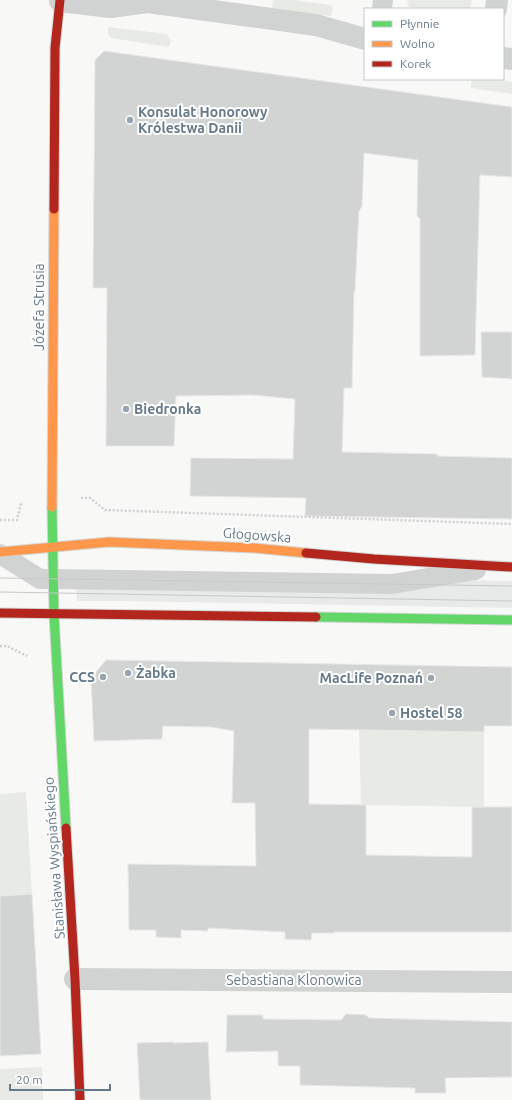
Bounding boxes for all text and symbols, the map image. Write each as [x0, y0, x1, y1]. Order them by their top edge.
legend [364, 8, 504, 80]
text: Płynnie [400, 17, 439, 30]
text: Wolno [400, 37, 435, 50]
text: Korek [400, 57, 431, 70]
place label: Konsulat Honorowy Królestwa Danii [138, 104, 268, 136]
marker: Konsulat Honorowy Królestwa Danii [125, 115, 135, 125]
street label: Józefa Strusia [31, 263, 47, 351]
place label: Biedronka [134, 401, 201, 417]
marker: Biedronka [121, 404, 131, 414]
street label: Głogowska [222, 525, 292, 545]
place label: Żabka [136, 664, 176, 681]
marker: Żabka [123, 668, 133, 678]
place label: CCS [69, 669, 95, 685]
place label: MacLife Poznań [320, 670, 423, 686]
marker: CCS [98, 672, 108, 682]
marker: MacLife Poznań [426, 673, 436, 683]
place label: Hostel 58 [400, 705, 463, 721]
marker: Hostel 58 [387, 708, 397, 718]
street label: Stanisława Wyspiańskiego [40, 776, 68, 940]
street label: Sebastiana Klonowica [226, 972, 362, 988]
scale bar [10, 1066, 110, 1092]
text: 20 m [16, 1073, 43, 1086]

